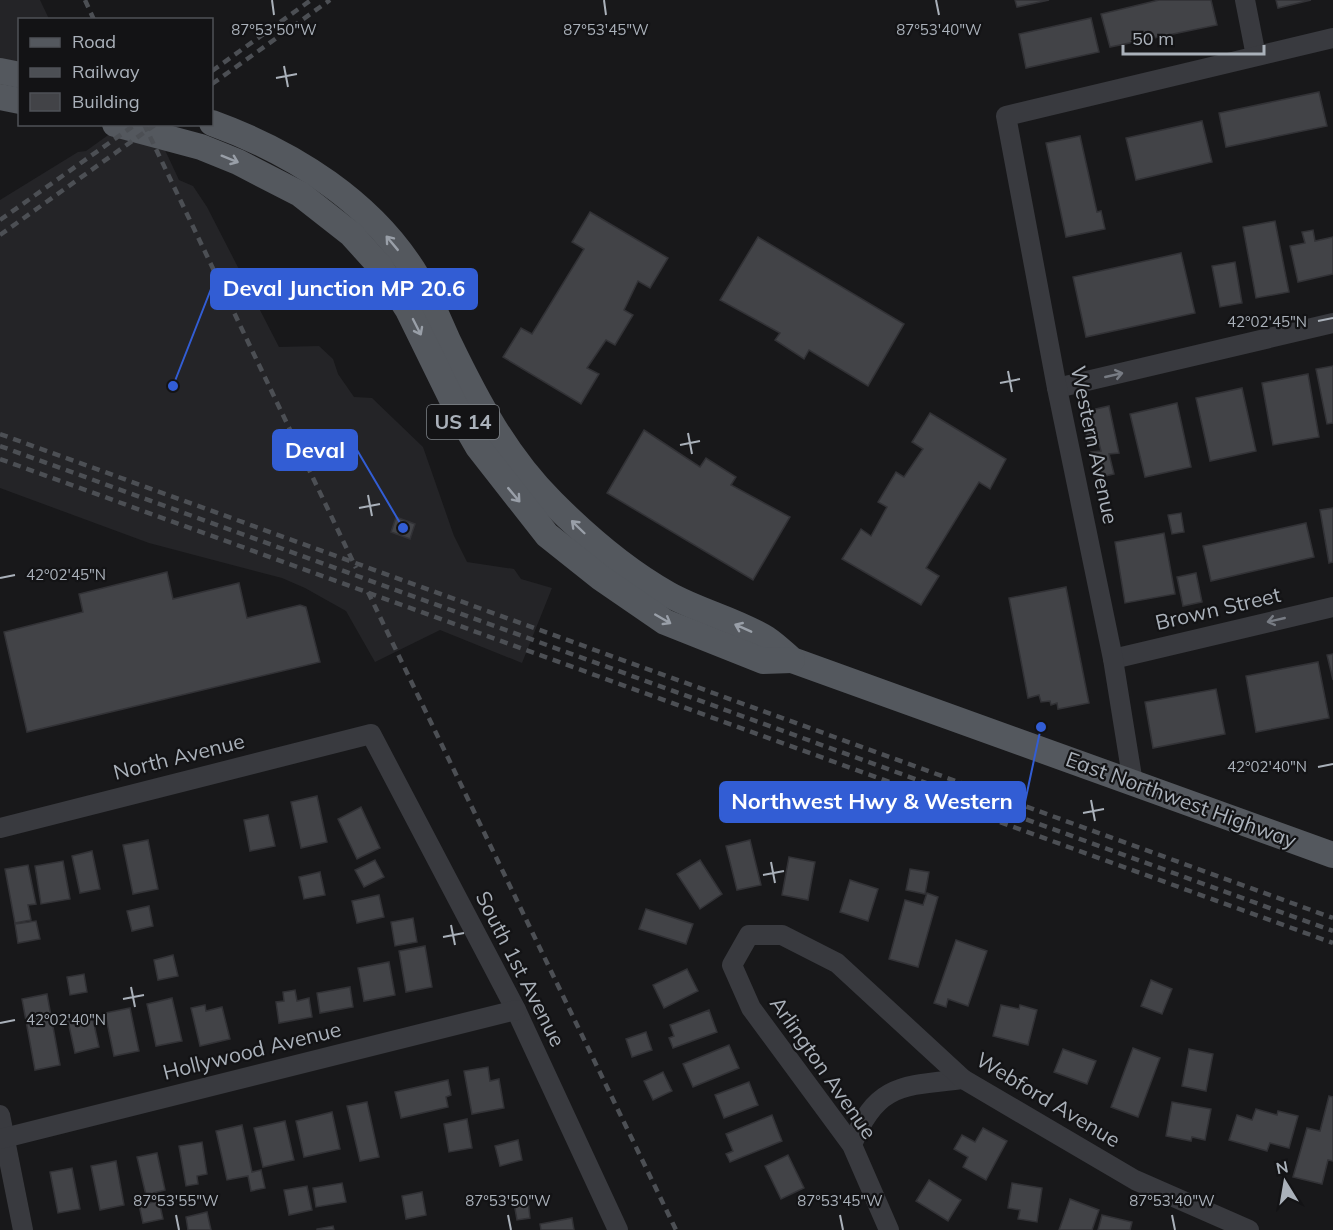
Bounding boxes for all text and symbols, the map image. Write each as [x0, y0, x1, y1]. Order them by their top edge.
legend [18, 18, 213, 126]
scale bar [1123, 18, 1264, 56]
text: 87°53'50"W [231, 20, 317, 39]
text: 87°53'45"W [563, 20, 649, 39]
text: 87°53'40"W [896, 20, 982, 39]
text: 50 m [1132, 27, 1174, 50]
text: Road [72, 30, 116, 53]
text: Railway [72, 60, 140, 83]
text: Building [72, 90, 140, 113]
one-way arrow [220, 154, 239, 165]
one-way arrow [386, 236, 399, 252]
callout: Deval Junction MP 20.6 [211, 269, 477, 309]
text: Deval Junction MP 20.6 [223, 274, 465, 302]
text: 42°02'45"N [1227, 312, 1307, 331]
one-way arrow [411, 318, 423, 335]
street label: Western Avenue [1066, 363, 1124, 526]
one-way arrow [1105, 368, 1124, 380]
road number: US 14 [427, 405, 499, 439]
callout: Deval [273, 430, 357, 470]
text: Deval [285, 436, 345, 464]
one-way arrow [507, 487, 521, 502]
one-way arrow [571, 520, 586, 534]
text: 42°02'45"N [26, 565, 106, 584]
street label: Brown Street [1153, 581, 1283, 635]
one-way arrow [654, 613, 671, 625]
one-way arrow [1267, 615, 1286, 627]
one-way arrow [735, 622, 753, 634]
street label: North Avenue [111, 727, 247, 785]
street label: East Northwest Highway [1062, 745, 1300, 853]
text: 42°02'40"N [1227, 757, 1307, 776]
callout: Northwest Hwy & Western [720, 782, 1025, 822]
text: Northwest Hwy & Western [731, 787, 1013, 815]
street label: South 1st Avenue [470, 886, 571, 1051]
street label: Arlington Avenue [765, 991, 883, 1144]
text: 42°02'40"N [26, 1010, 106, 1029]
street label: Hollywood Avenue [160, 1015, 344, 1085]
street label: Webford Avenue [972, 1046, 1125, 1152]
north arrow [1255, 1152, 1315, 1212]
text: N [1274, 1156, 1290, 1178]
text: 87°53'55"W [133, 1191, 219, 1210]
text: 87°53'50"W [465, 1191, 551, 1210]
text: 87°53'45"W [797, 1191, 883, 1210]
text: 87°53'40"W [1129, 1191, 1215, 1210]

